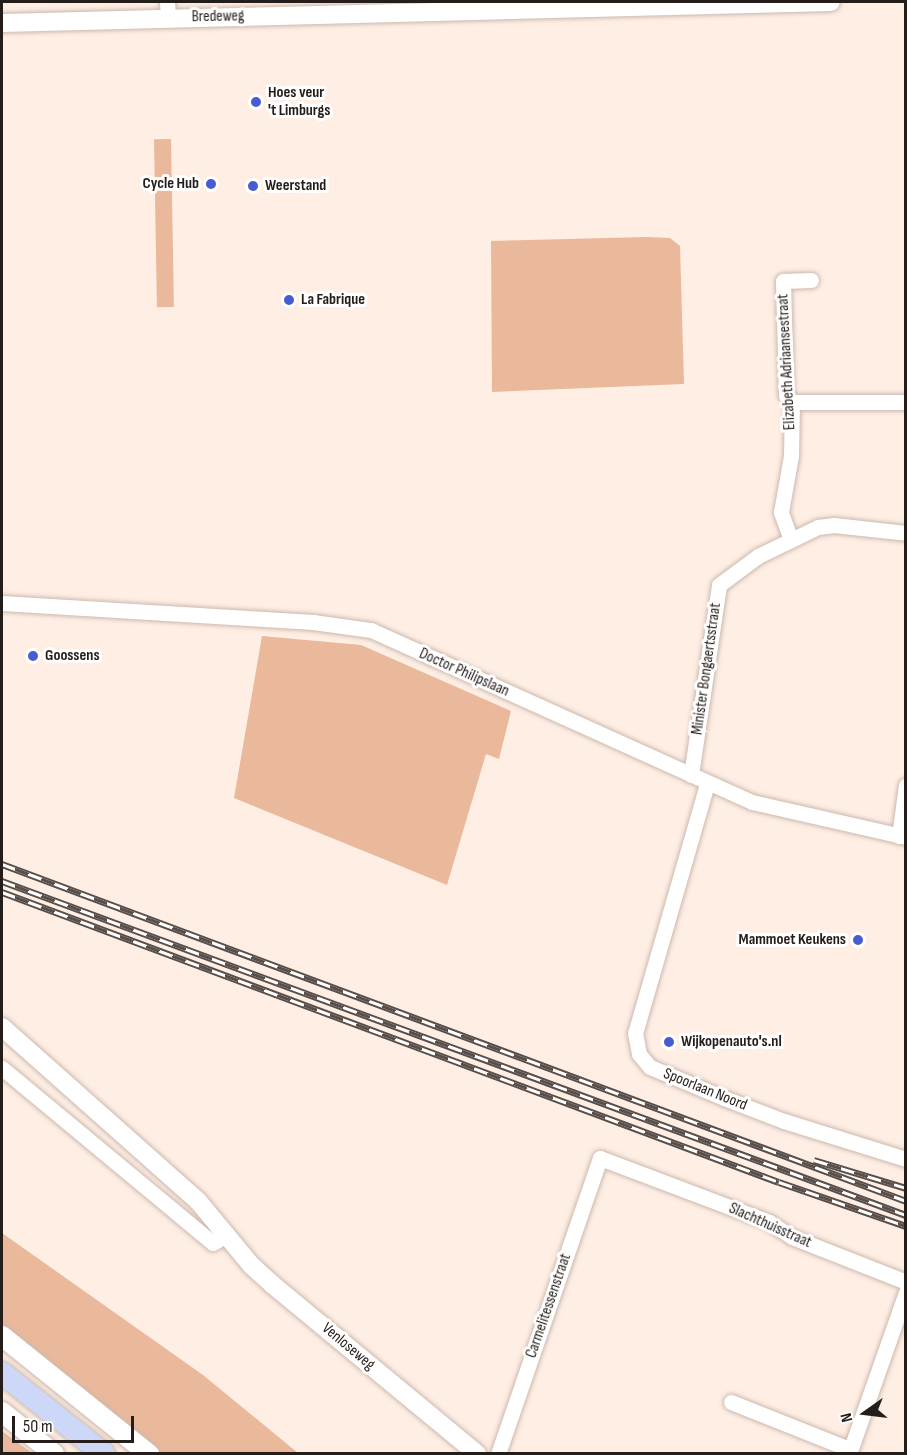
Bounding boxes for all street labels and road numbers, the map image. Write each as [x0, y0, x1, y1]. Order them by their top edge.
street label: Bredeweg [192, 7, 244, 27]
street label: Elizabeth Adriaansestraat [774, 293, 800, 431]
street label: Minister Bongaertsstraat [688, 602, 726, 736]
street label: Doctor Philipslaan [416, 645, 512, 701]
street label: Spoorlaan Noord [660, 1065, 750, 1115]
street label: Slachthuisstraat [726, 1199, 814, 1253]
street label: Carmelitessenstraat [522, 1251, 576, 1361]
street label: Venloseweg [318, 1319, 378, 1375]

